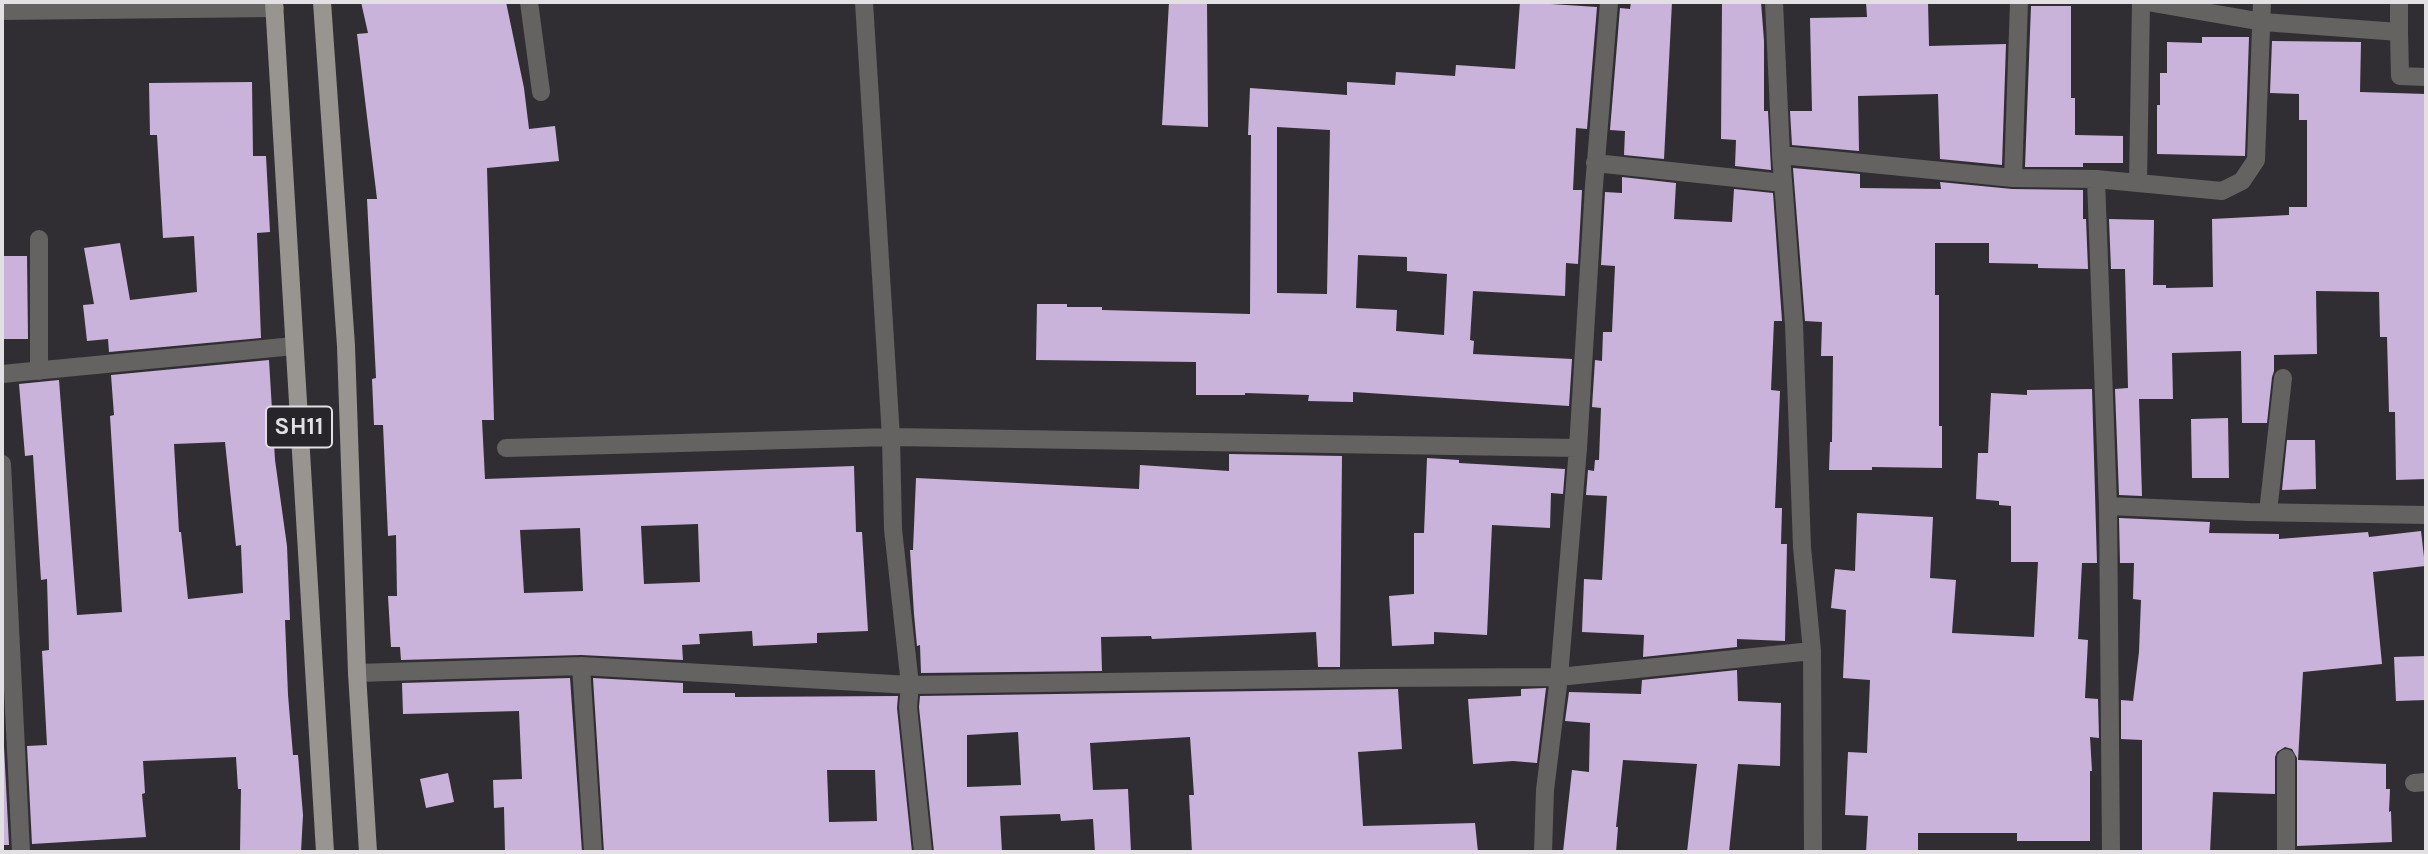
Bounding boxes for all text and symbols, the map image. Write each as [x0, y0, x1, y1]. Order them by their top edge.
road number: SH11 [266, 406, 332, 448]

